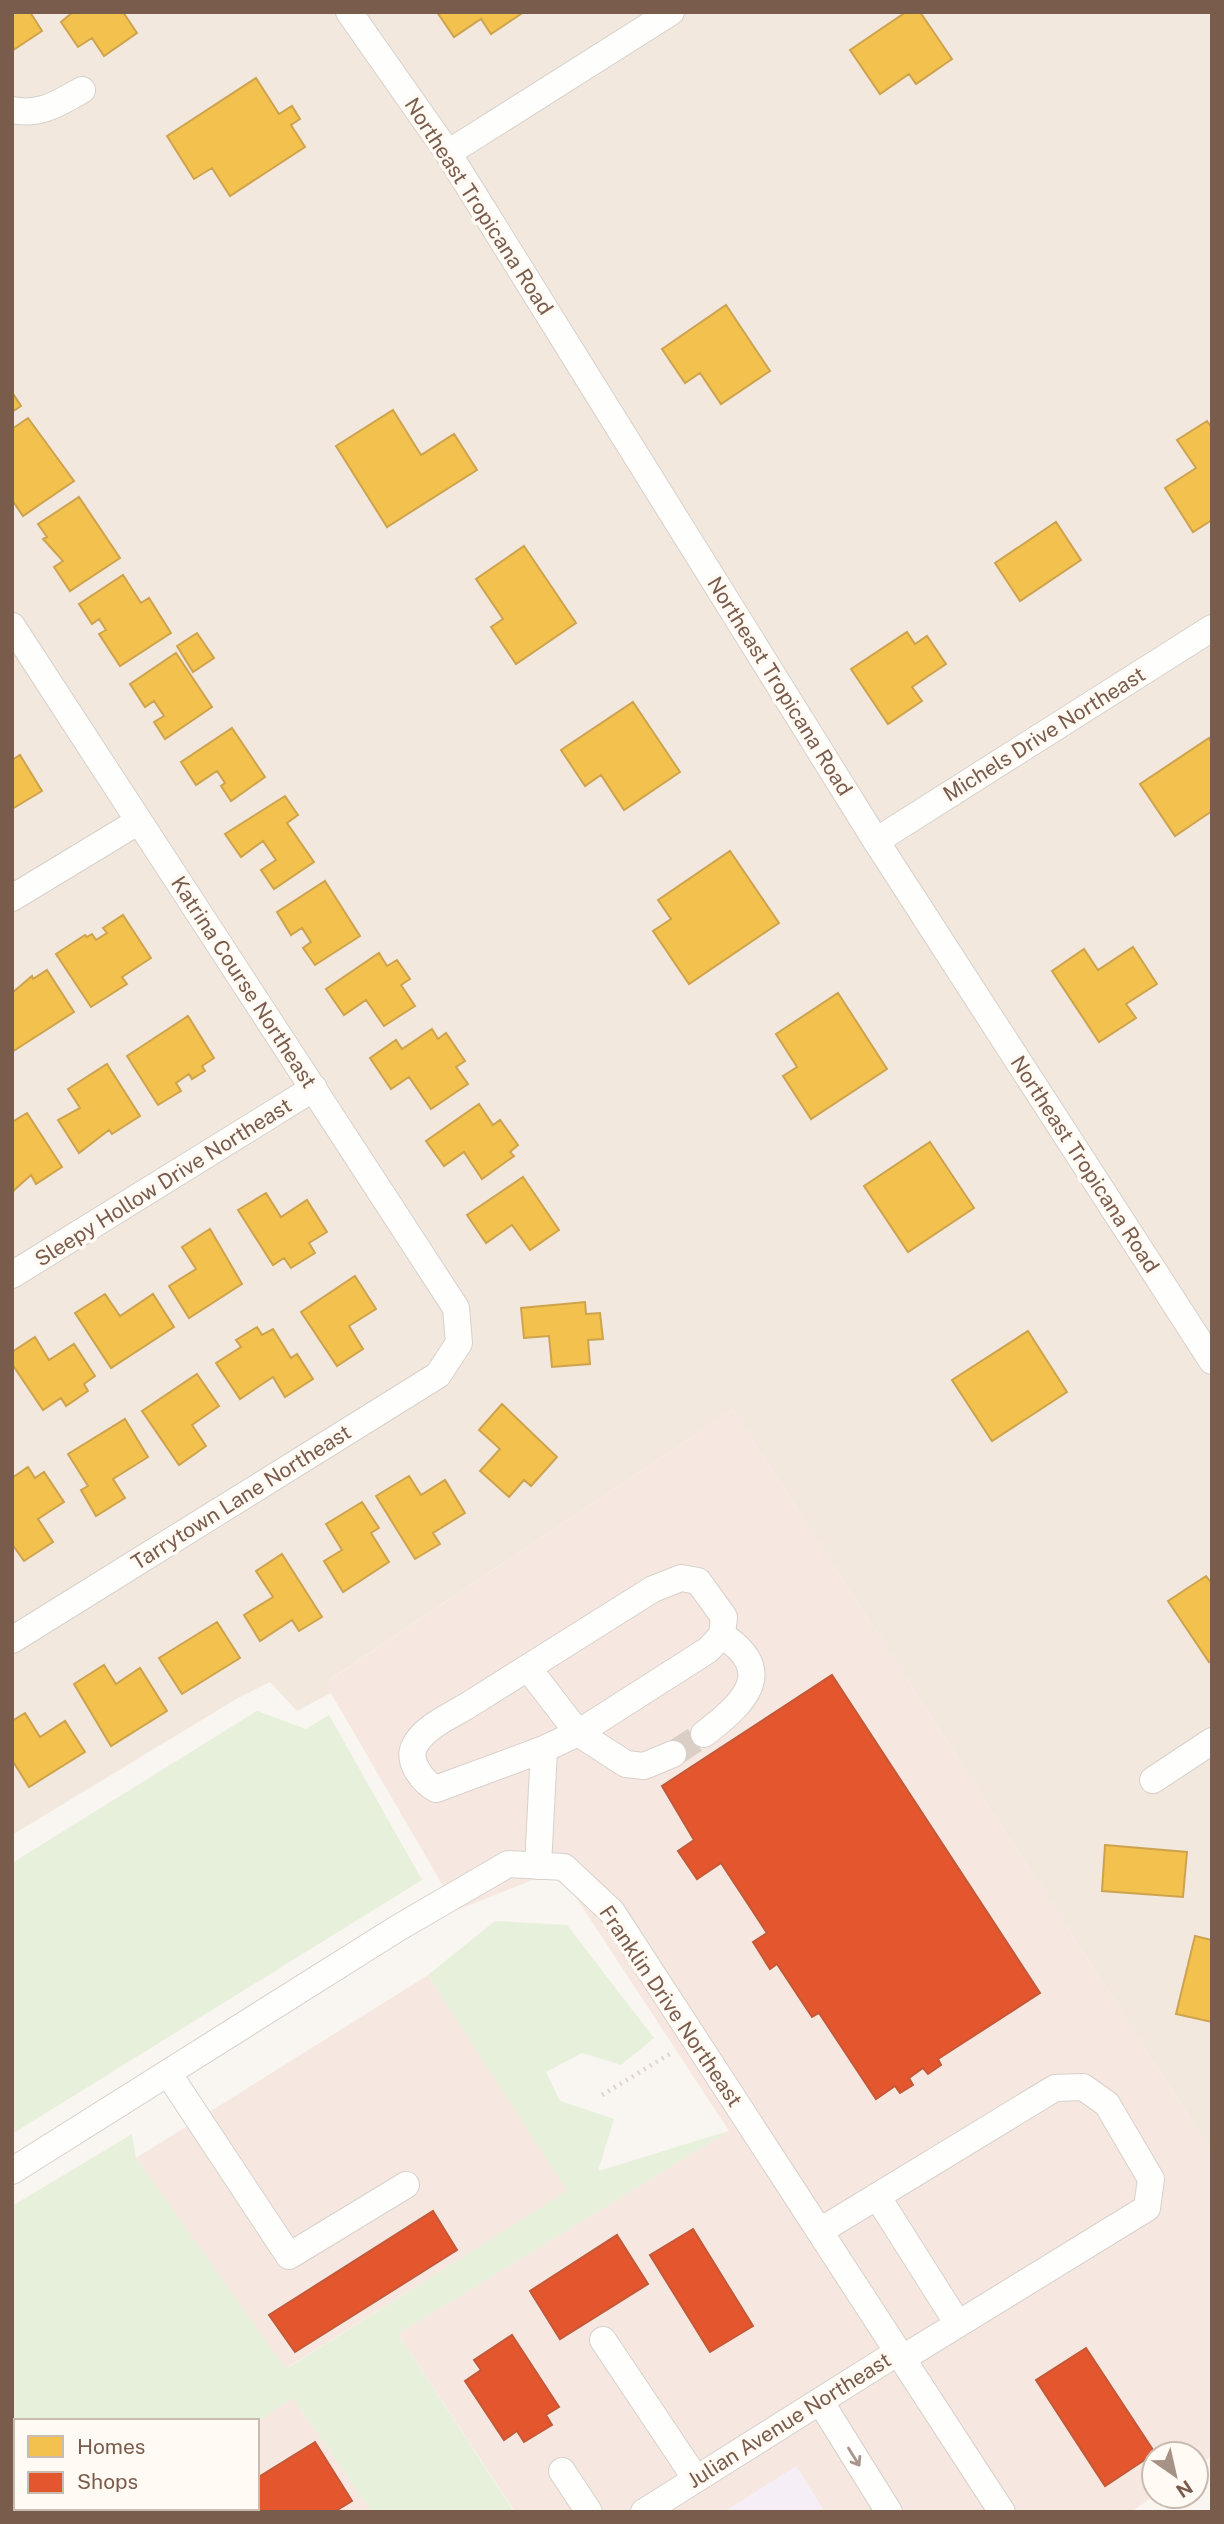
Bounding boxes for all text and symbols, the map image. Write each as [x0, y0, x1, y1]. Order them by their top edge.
street label: Northeast Tropicana Road [399, 93, 559, 319]
street label: Northeast Tropicana Road [702, 572, 858, 800]
street label: Michels Drive Northeast [938, 662, 1150, 806]
street label: Katrina Course Northeast [166, 871, 322, 1093]
street label: Northeast Tropicana Road [1005, 1051, 1165, 1277]
street label: Sleepy Hollow Drive Northeast [30, 1092, 296, 1272]
street label: Tarrytown Lane Northeast [127, 1419, 355, 1575]
street label: Franklin Drive Northeast [594, 1901, 748, 2111]
street label: Julian Avenue Northeast [683, 2347, 895, 2493]
legend [14, 2419, 259, 2510]
text: Homes [77, 2434, 145, 2459]
north arrow [1140, 2440, 1210, 2510]
one-way arrow [848, 2446, 862, 2466]
text: Shops [77, 2469, 138, 2494]
text: N [1172, 2476, 1197, 2502]

